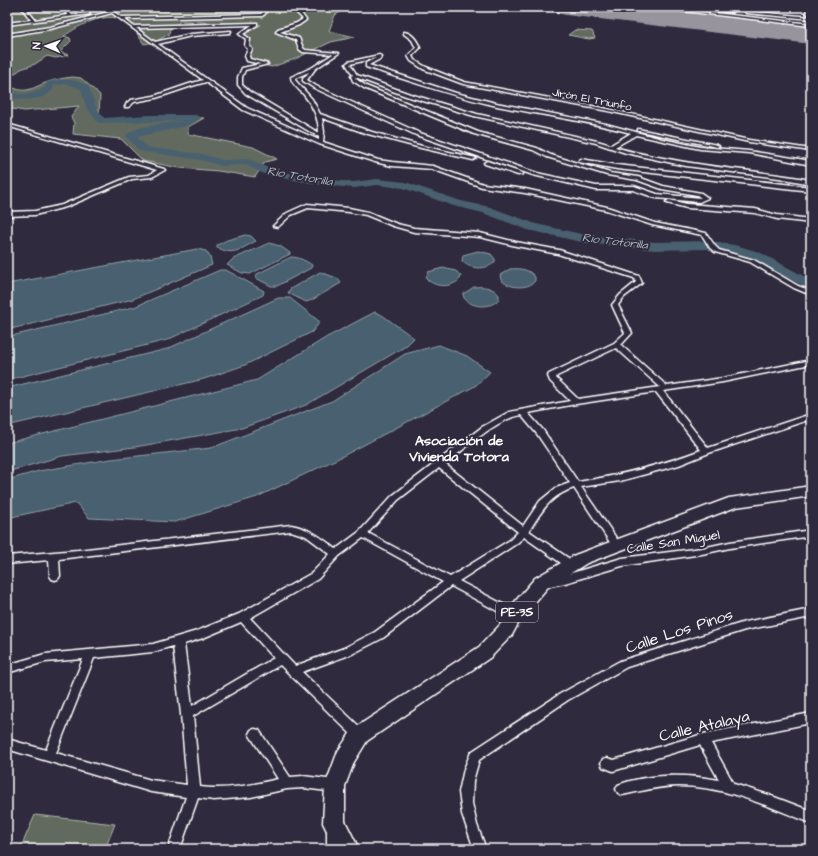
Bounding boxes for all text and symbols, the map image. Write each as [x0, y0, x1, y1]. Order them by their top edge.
north arrow [26, 26, 66, 66]
text: N [29, 42, 44, 49]
street label: Jirón El Triunfo [551, 84, 634, 115]
water label: Rio Totorilla [266, 162, 335, 191]
water label: Rio Totorilla [581, 229, 650, 254]
district label: Asociación de Vivienda Totora [408, 431, 510, 467]
street label: Calle San Miguel [625, 526, 721, 559]
road number: PE-3S [496, 602, 538, 622]
street label: Calle Los Pinos [623, 603, 736, 659]
street label: Calle Atalaya [657, 705, 752, 748]

